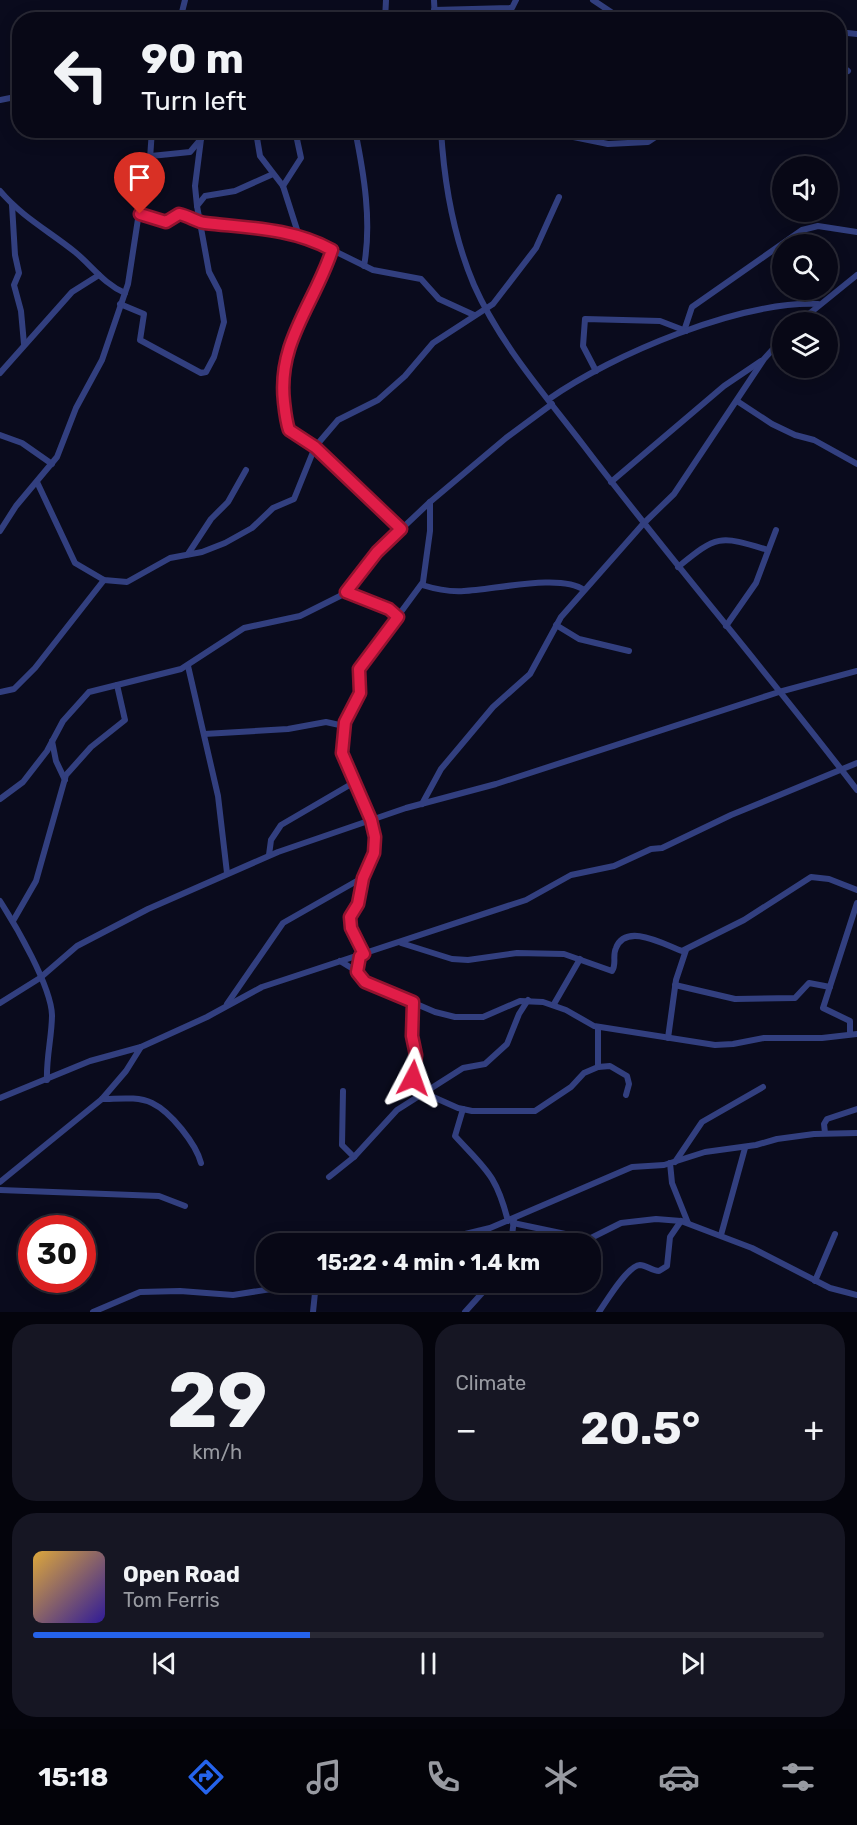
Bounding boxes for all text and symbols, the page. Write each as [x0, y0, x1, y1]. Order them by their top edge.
text: 90 m [141, 34, 244, 84]
icon: left [42, 36, 120, 114]
text: Turn left [141, 85, 246, 117]
pin [114, 152, 165, 214]
map controls [772, 156, 838, 378]
button: sound [772, 156, 838, 222]
icon: arrive [123, 161, 156, 194]
button: search [772, 234, 838, 300]
button: layers [772, 312, 838, 378]
position arrow [381, 1046, 445, 1110]
speed limit sign: 30 [18, 1215, 96, 1293]
text: 15:22 · 4 min · 1.4 km [317, 1249, 540, 1276]
text: 29 [167, 1354, 268, 1447]
text: Climate [456, 1371, 526, 1395]
text: 20.5° [580, 1402, 700, 1455]
text: − [456, 1410, 477, 1449]
text: + [803, 1410, 824, 1449]
text: km/h [192, 1440, 242, 1464]
text: Open Road [123, 1561, 240, 1588]
text: Tom Ferris [123, 1588, 220, 1612]
icon: previous [148, 1647, 181, 1680]
icon: pause [412, 1647, 445, 1680]
icon: next [676, 1647, 709, 1680]
icon: directions [185, 1756, 227, 1798]
icon: music [303, 1756, 345, 1798]
icon: phone [422, 1756, 464, 1798]
icon: climate [540, 1756, 582, 1798]
icon: car [658, 1756, 700, 1798]
icon: filters [777, 1756, 819, 1798]
text: 15:18 [38, 1761, 109, 1793]

